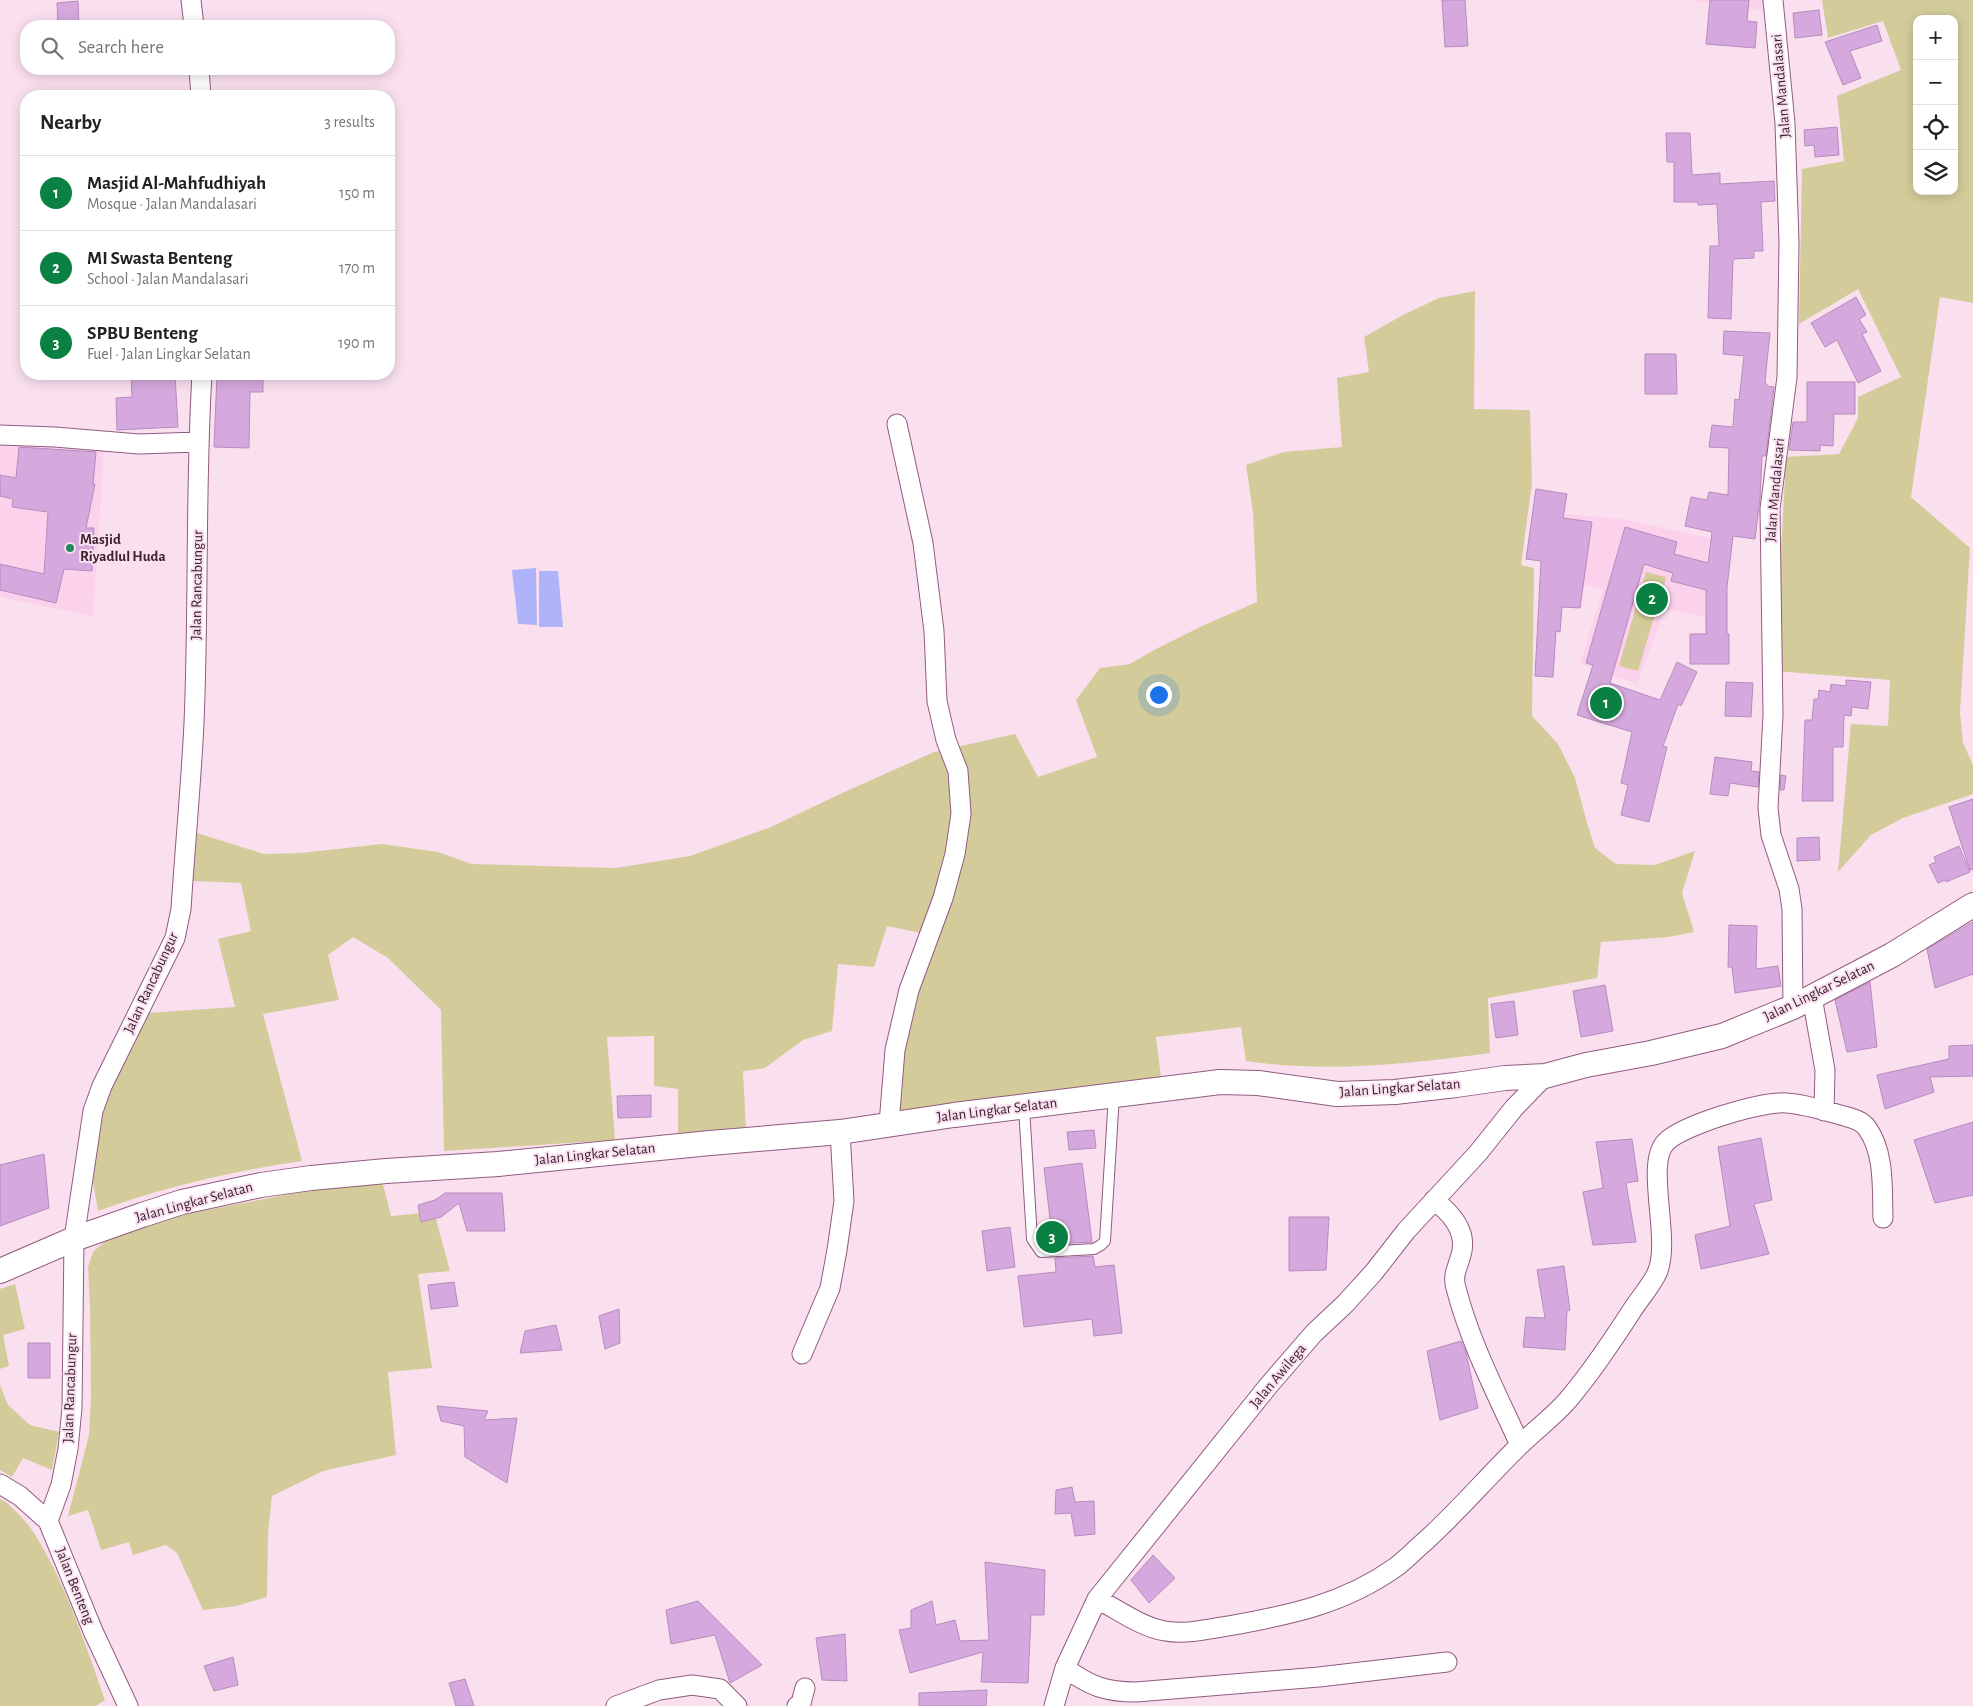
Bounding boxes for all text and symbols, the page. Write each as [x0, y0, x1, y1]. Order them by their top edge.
map controls [1913, 15, 1958, 195]
button: + [1913, 15, 1958, 60]
search box [20, 20, 395, 75]
street label: Jalan Mandalasari [1769, 33, 1793, 139]
icon: search [38, 34, 66, 62]
text: Search here [78, 38, 164, 57]
button: − [1913, 60, 1958, 105]
button: locate [1913, 105, 1958, 150]
text: Nearby [40, 112, 101, 133]
text: 3 results [324, 114, 375, 130]
button: layers [1913, 150, 1958, 195]
text: Masjid Al-Mahfudhiyah [87, 174, 266, 193]
text: 1 [53, 185, 59, 201]
text: 150 m [339, 185, 375, 201]
text: Mosque · Jalan Mandalasari [87, 196, 257, 212]
text: MI Swasta Benteng [87, 249, 232, 268]
text: 2 [52, 260, 60, 276]
text: 170 m [339, 260, 375, 276]
text: School · Jalan Mandalasari [87, 271, 249, 287]
text: SPBU Benteng [87, 324, 198, 343]
text: 3 [53, 335, 59, 351]
text: 190 m [338, 335, 375, 351]
text: Fuel · Jalan Lingkar Selatan [87, 346, 251, 362]
street label: Jalan Mandalasari [1763, 437, 1787, 543]
street label: Jalan Rancabungur [189, 530, 205, 640]
place label: Masjid Riyadlul Huda [80, 532, 166, 564]
marker: Masjid Riyadlul Huda [64, 542, 76, 554]
pin: 2 [1636, 580, 1668, 618]
your location [1146, 682, 1172, 708]
pin: 1 [1590, 684, 1622, 722]
street label: Jalan Rancabungur [121, 930, 181, 1036]
street label: Jalan Lingkar Selatan [1761, 958, 1877, 1024]
street label: Jalan Lingkar Selatan [1339, 1076, 1461, 1100]
street label: Jalan Lingkar Selatan [936, 1095, 1058, 1125]
street label: Jalan Lingkar Selatan [534, 1140, 656, 1168]
street label: Jalan Lingkar Selatan [134, 1179, 254, 1225]
pin: 3 [1036, 1218, 1068, 1256]
street label: Jalan Rancabungur [61, 1333, 79, 1443]
street label: Jalan Awilega [1247, 1341, 1309, 1411]
street label: Jalan Benteng [53, 1546, 97, 1627]

